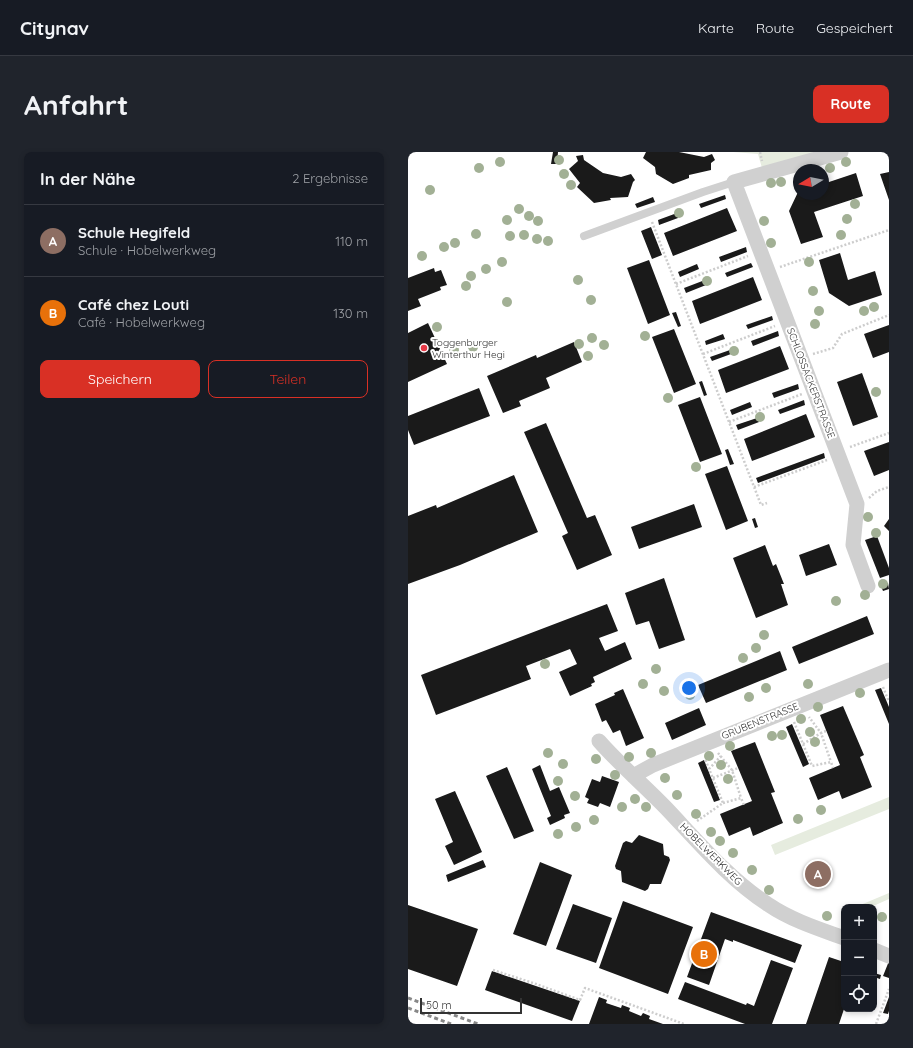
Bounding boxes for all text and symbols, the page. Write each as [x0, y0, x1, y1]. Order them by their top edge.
text: Citynav [20, 16, 89, 40]
text: Karte [698, 19, 734, 37]
text: Route [756, 19, 794, 37]
text: Gespeichert [816, 19, 893, 37]
button: Route [813, 85, 889, 123]
text: Anfahrt [24, 87, 128, 122]
north arrow [793, 164, 829, 200]
text: In der Nähe [40, 168, 136, 189]
text: 2 Ergebnisse [292, 170, 368, 186]
text: Schule Hegifeld [78, 223, 190, 242]
text: A [49, 233, 57, 249]
text: 110 m [335, 233, 368, 249]
text: Schule · Hobelwerkweg [78, 242, 216, 258]
text: Café chez Louti [78, 295, 189, 314]
text: B [49, 305, 57, 321]
text: 130 m [333, 305, 368, 321]
text: Café · Hobelwerkweg [78, 314, 205, 330]
street label: SCHLOSSACKERSTRASSE [784, 326, 838, 440]
place label: Toggenburger Winterthur Hegi [432, 336, 505, 361]
marker: Toggenburger Winterthur Hegi [419, 343, 429, 353]
button: Speichern [40, 360, 200, 398]
button: Teilen [208, 360, 368, 398]
your location [679, 678, 699, 698]
street label: GRUBENSTRASSE [720, 700, 801, 742]
street label: HOBELWERKWEG [677, 820, 745, 888]
pin: A [805, 859, 831, 889]
map controls [841, 904, 877, 1012]
button: + [841, 904, 877, 940]
pin: B [691, 939, 717, 969]
button: − [841, 940, 877, 976]
button: locate [841, 976, 877, 1012]
scale bar [420, 996, 522, 1015]
text: 50 m [426, 998, 452, 1012]

